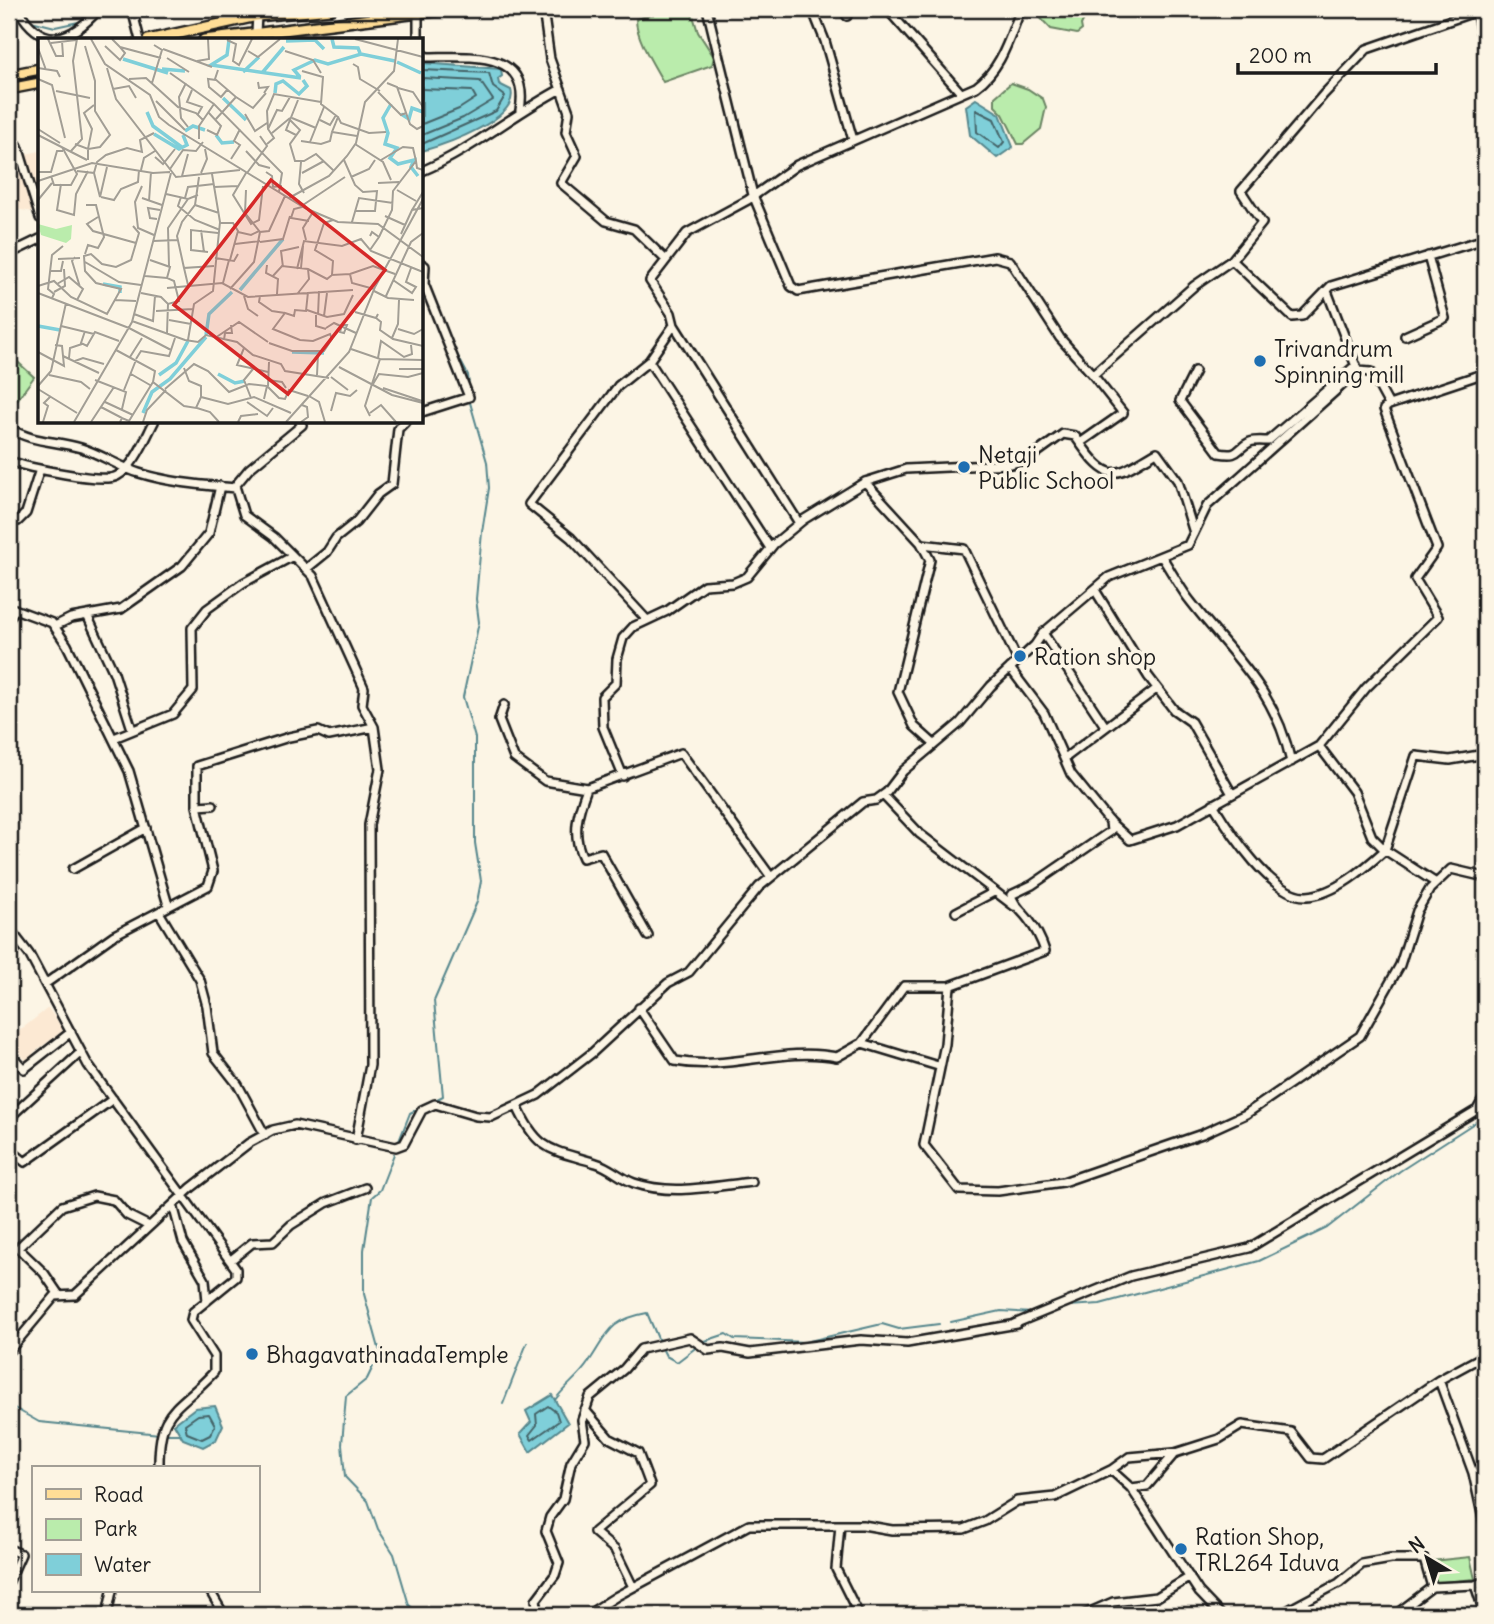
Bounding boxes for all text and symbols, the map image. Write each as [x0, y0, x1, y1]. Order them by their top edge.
scale bar [1238, 32, 1436, 76]
inset map [38, 38, 424, 424]
text: 200 m [1249, 42, 1312, 69]
place label: Trivandrum Spinning mill [1274, 334, 1404, 389]
marker: Trivandrum Spinning mill [1252, 353, 1268, 369]
place label: Netaji Public School [978, 440, 1114, 495]
marker: Netaji Public School [956, 459, 972, 475]
place label: Ration shop [1034, 642, 1156, 671]
marker: Ration shop [1012, 648, 1028, 664]
place label: BhagavathinadaTemple [266, 1340, 509, 1369]
marker: BhagavathinadaTemple [244, 1346, 260, 1362]
legend [32, 1466, 259, 1592]
text: Road [94, 1481, 143, 1508]
text: Park [94, 1515, 137, 1542]
place label: Ration Shop, TRL264 Iduva [1195, 1522, 1340, 1577]
north arrow [1392, 1522, 1462, 1592]
text: N [1404, 1531, 1429, 1558]
marker: Ration Shop, TRL264 Iduva [1173, 1541, 1189, 1557]
text: Water [94, 1551, 152, 1578]

